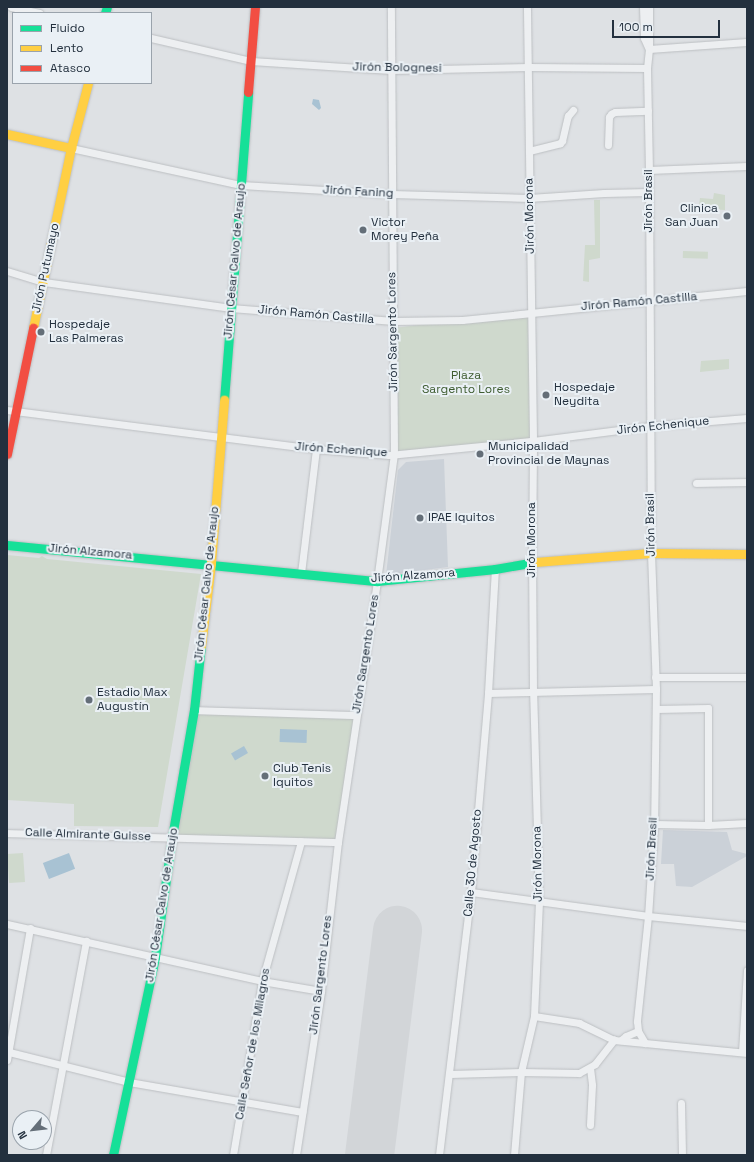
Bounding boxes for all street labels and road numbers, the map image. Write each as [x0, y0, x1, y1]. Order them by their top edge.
street label: Jirón Bolognesi [352, 60, 442, 76]
street label: Jirón Brasil [642, 169, 656, 233]
street label: Jirón Morona [522, 178, 538, 254]
street label: Jirón César Calvo de Araujo [221, 182, 249, 340]
street label: Jirón Faning [322, 183, 394, 201]
street label: Jirón Putumayo [29, 222, 63, 314]
street label: Jirón Sargento Lores [385, 272, 401, 392]
street label: Jirón Ramón Castilla [580, 290, 698, 314]
street label: Jirón Ramón Castilla [257, 303, 375, 327]
street label: Jirón Echenique [616, 414, 710, 438]
street label: Jirón Echenique [294, 440, 388, 460]
street label: Jirón Brasil [643, 493, 659, 557]
street label: Jirón Morona [525, 502, 539, 578]
street label: Jirón César Calvo de Araujo [192, 505, 222, 663]
street label: Jirón Alzamora [47, 541, 133, 563]
street label: Jirón Alzamora [370, 566, 456, 586]
street label: Jirón Sargento Lores [349, 593, 383, 715]
street label: Calle 30 de Agosto [461, 808, 485, 918]
street label: Jirón Brasil [643, 817, 661, 881]
street label: Calle Almirante Guisse [25, 826, 151, 844]
street label: Jirón Morona [530, 826, 546, 902]
street label: Jirón César Calvo de Araujo [143, 827, 181, 983]
street label: Jirón Sargento Lores [307, 914, 335, 1036]
street label: Calle Señor de los Milagros [233, 967, 273, 1121]

